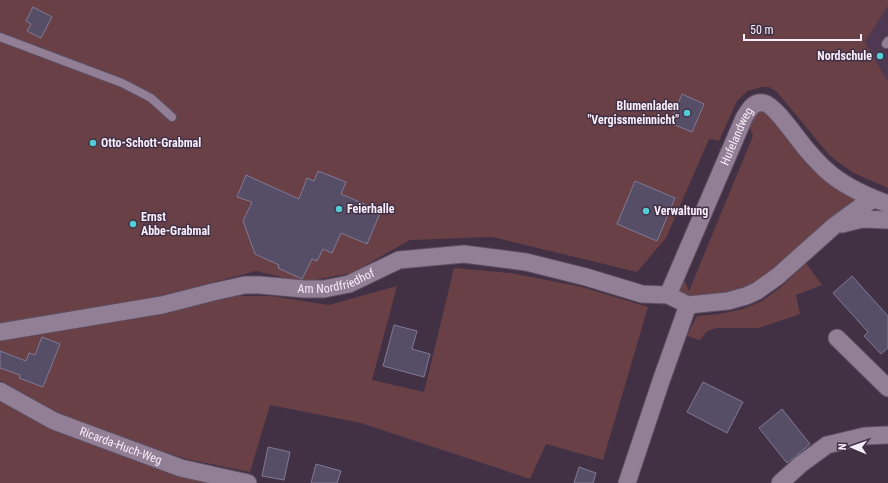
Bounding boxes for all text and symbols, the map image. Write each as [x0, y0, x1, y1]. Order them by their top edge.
scale bar [744, 16, 861, 42]
text: 50 m [750, 23, 774, 37]
place label: Nordschule [817, 49, 872, 63]
marker: Nordschule [875, 51, 885, 61]
place label: Blumenladen "Vergissmeinnicht" [587, 99, 679, 127]
street label: Hufelandweg [718, 104, 756, 167]
marker: Blumenladen "Vergissmeinnicht" [682, 108, 692, 118]
place label: Otto-Schott-Grabmal [101, 136, 201, 150]
marker: Otto-Schott-Grabmal [88, 138, 98, 148]
place label: Feierhalle [347, 202, 395, 216]
marker: Feierhalle [334, 204, 344, 214]
place label: Verwaltung [654, 204, 708, 218]
marker: Verwaltung [641, 206, 651, 216]
place label: Ernst Abbe-Grabmal [141, 210, 210, 238]
marker: Ernst Abbe-Grabmal [128, 219, 138, 229]
street label: Am Nordfriedhof [297, 266, 377, 296]
street label: Ricarda-Huch-Weg [78, 424, 164, 467]
north arrow [832, 427, 872, 467]
text: N [836, 443, 849, 450]

